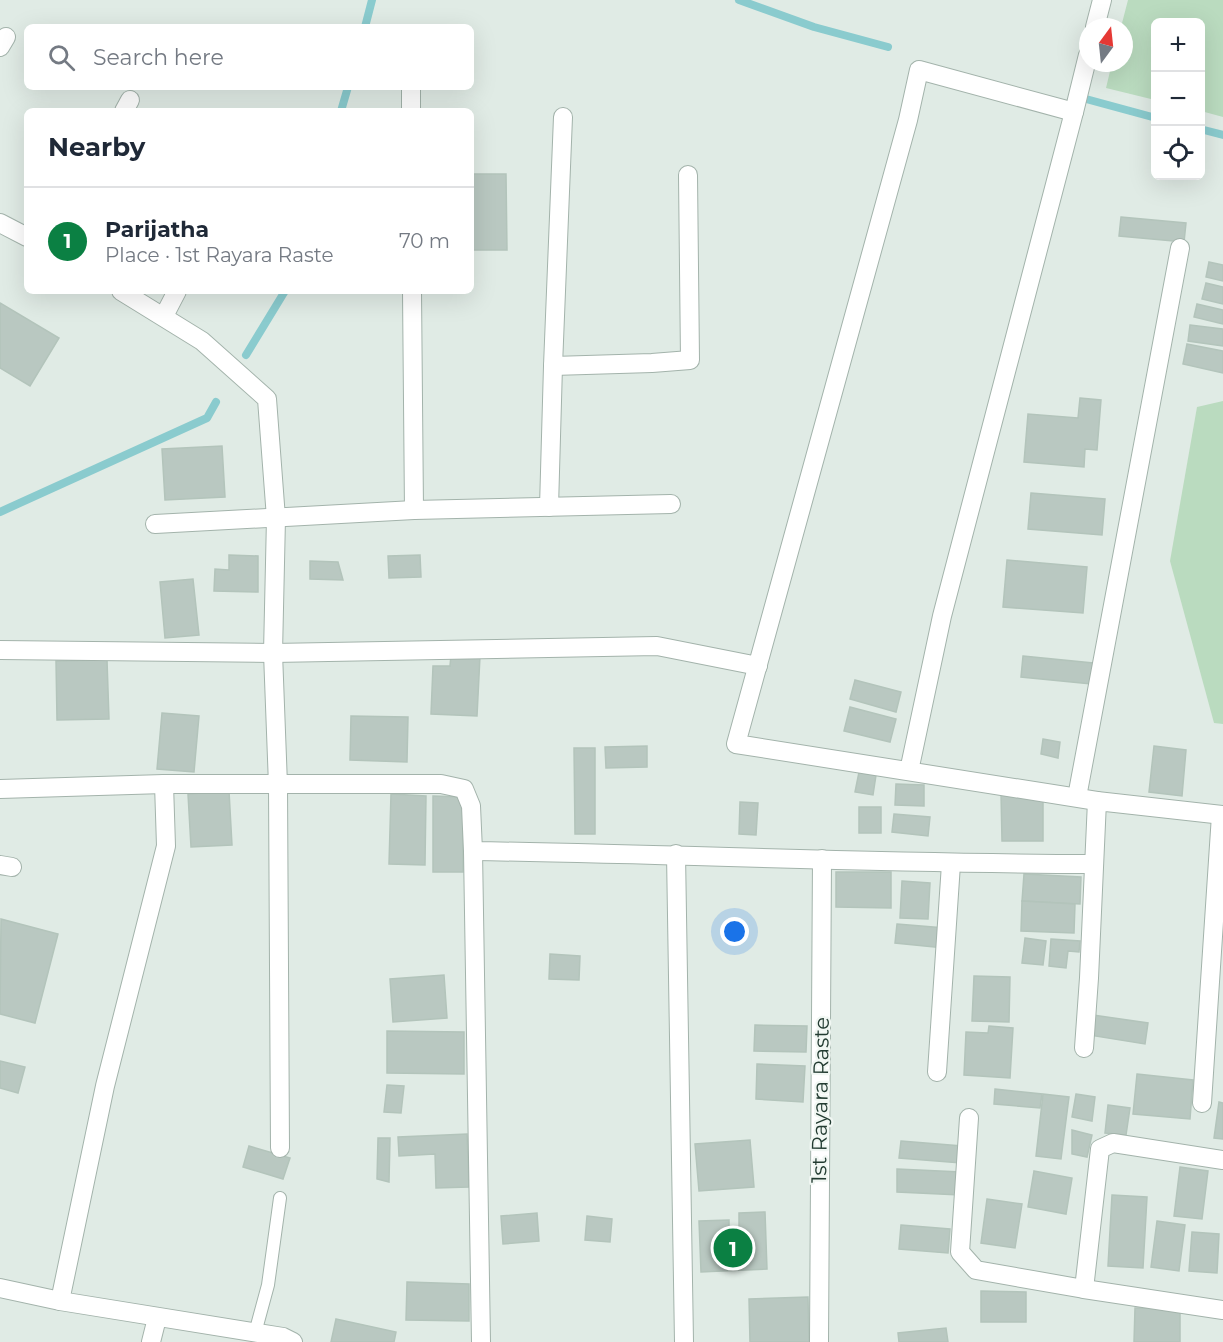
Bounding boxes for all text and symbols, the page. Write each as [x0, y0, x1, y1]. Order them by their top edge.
north arrow [1079, 18, 1133, 72]
map controls [1151, 18, 1205, 180]
button: + [1151, 18, 1205, 72]
search box [24, 24, 474, 90]
icon: search [45, 41, 78, 74]
text: Search here [93, 44, 224, 71]
button: − [1151, 72, 1205, 126]
button: locate [1151, 126, 1205, 180]
text: Nearby [48, 131, 145, 163]
text: Parijatha [105, 216, 209, 243]
text: 1 [64, 229, 71, 253]
text: 70 m [399, 229, 450, 253]
text: Place · 1st Rayara Raste [105, 243, 334, 267]
your location [720, 917, 749, 946]
street label: 1st Rayara Raste [806, 1017, 834, 1183]
pin: 1 [714, 1226, 752, 1270]

